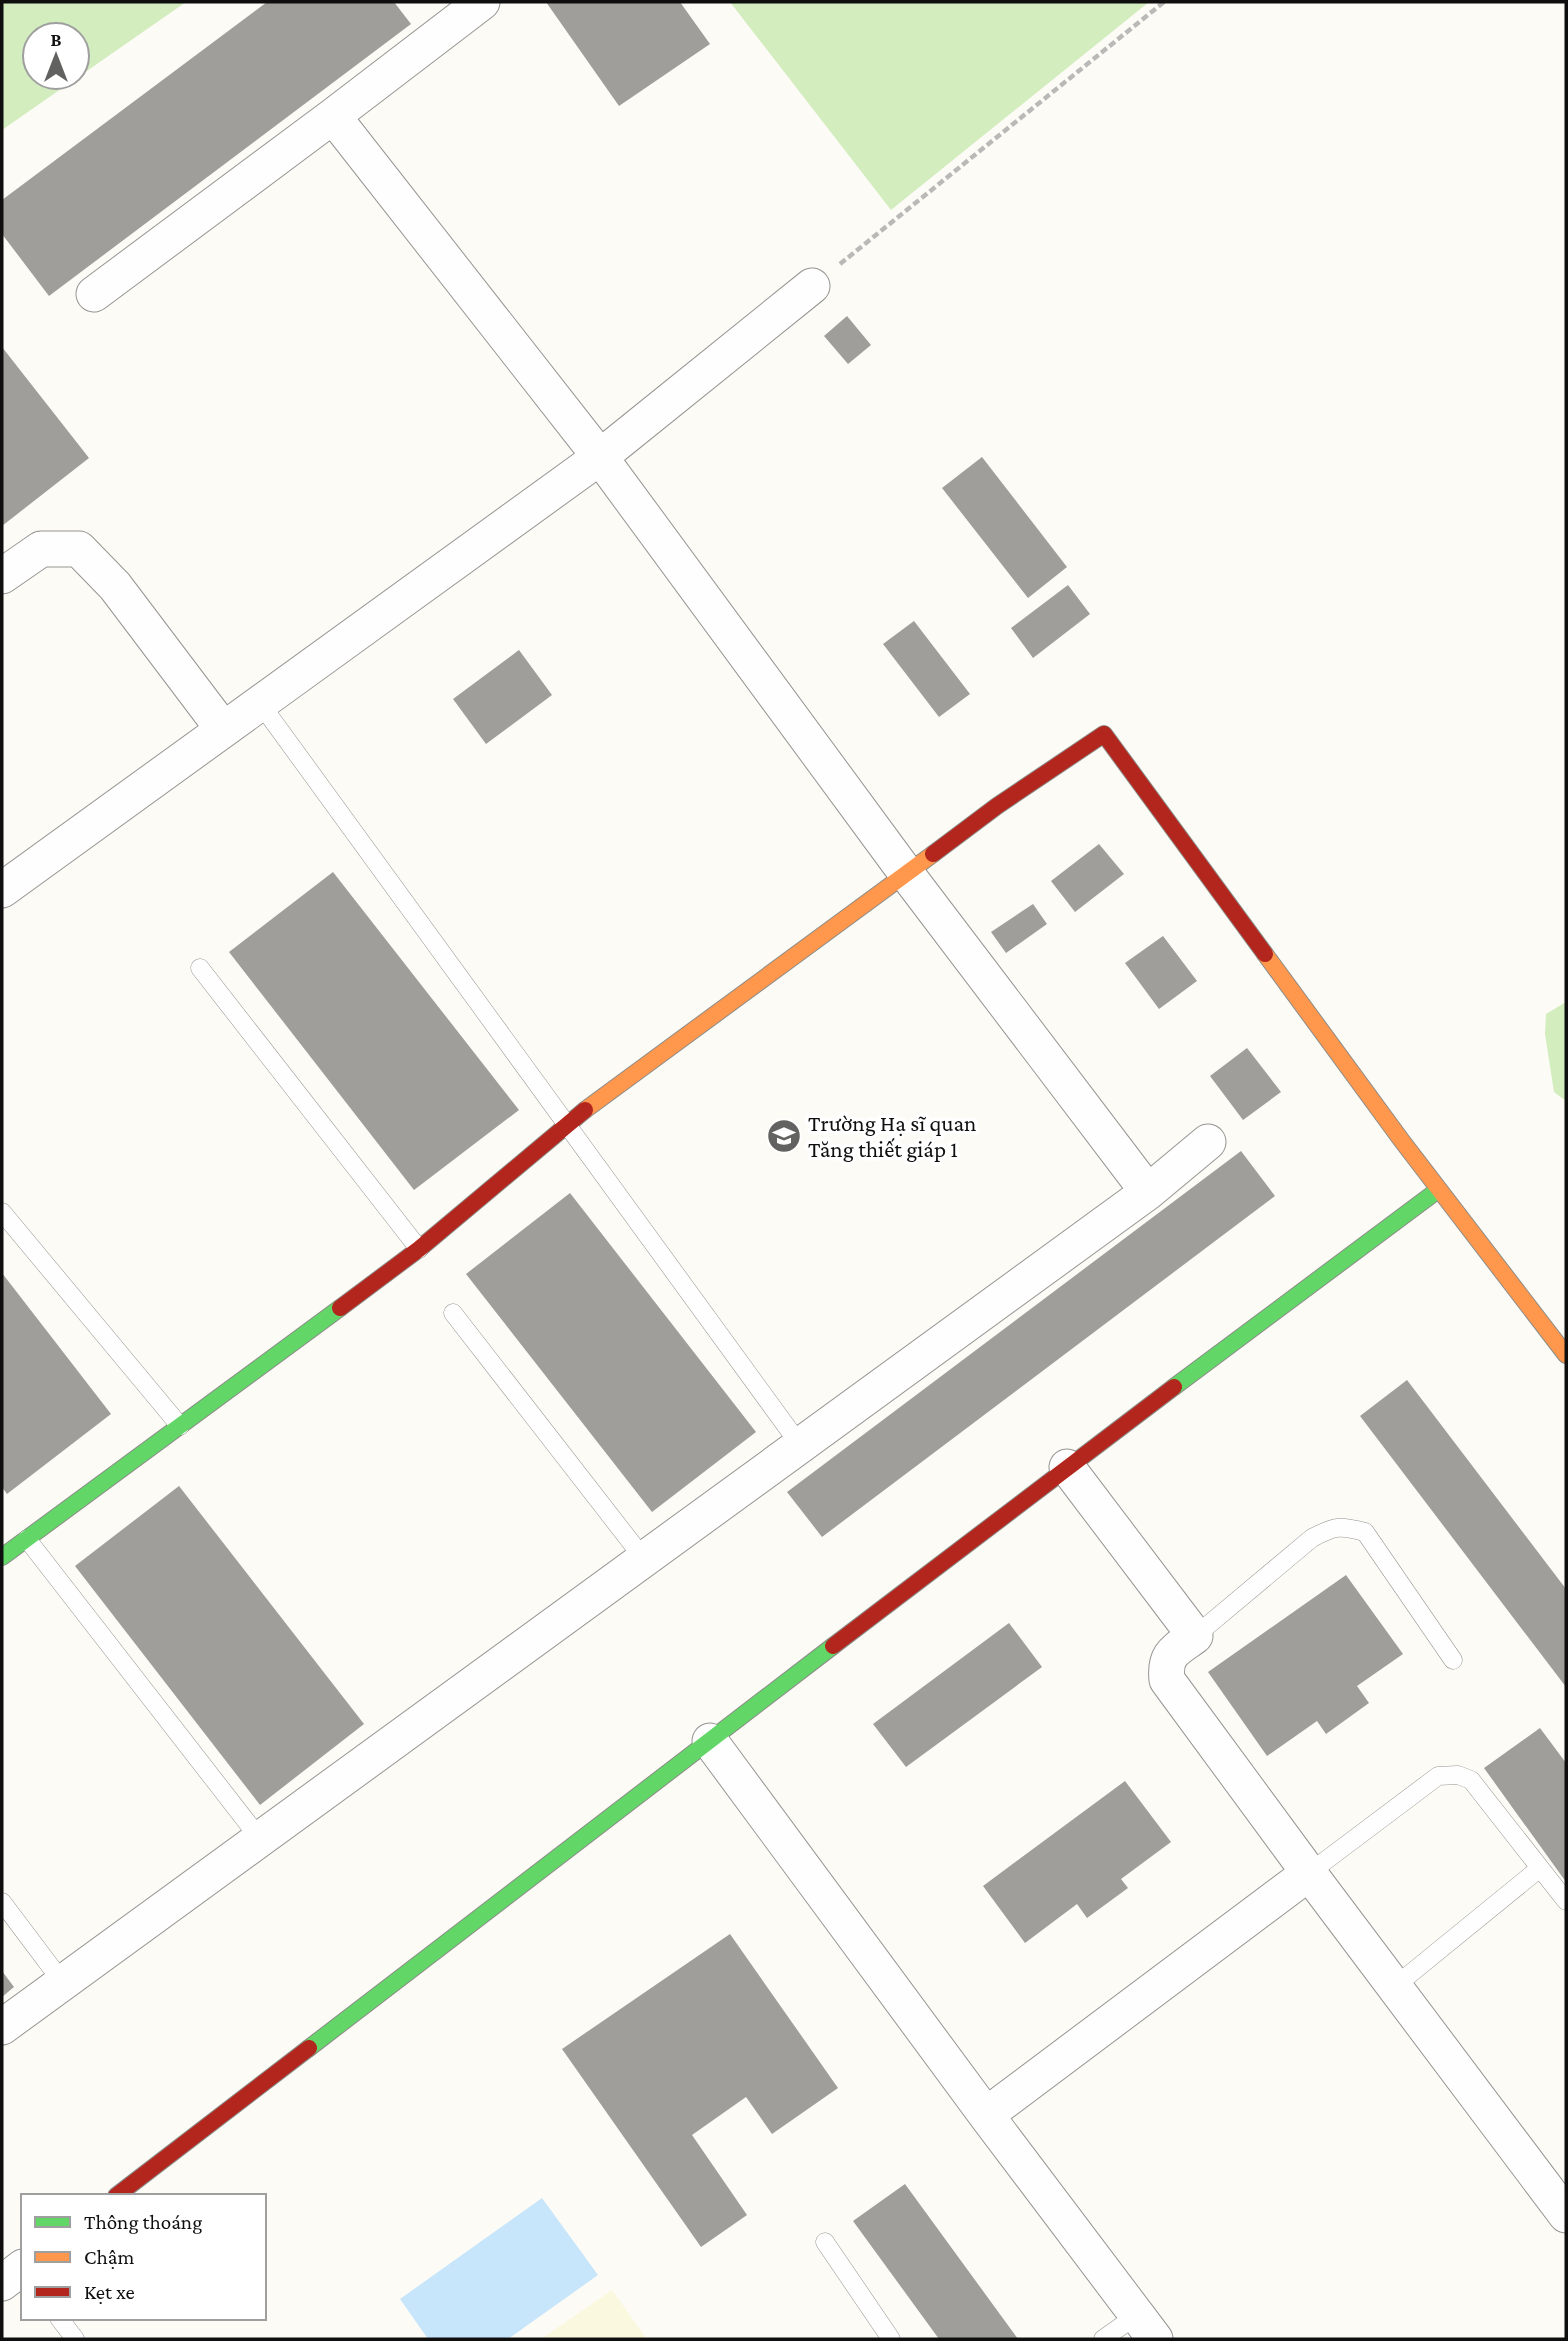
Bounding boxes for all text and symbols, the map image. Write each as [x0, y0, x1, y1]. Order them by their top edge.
north arrow [21, 21, 91, 91]
text: B [50, 29, 62, 50]
place label: Trường Hạ sĩ quan Tăng thiết giáp 1 [808, 1110, 976, 1162]
school or university icon: Trường Hạ sĩ quan Tăng thiết giáp 1 [765, 1117, 803, 1155]
legend [21, 2194, 266, 2320]
text: Thông thoáng [84, 2210, 202, 2234]
text: Chậm [84, 2245, 134, 2269]
text: Kẹt xe [84, 2280, 135, 2304]

